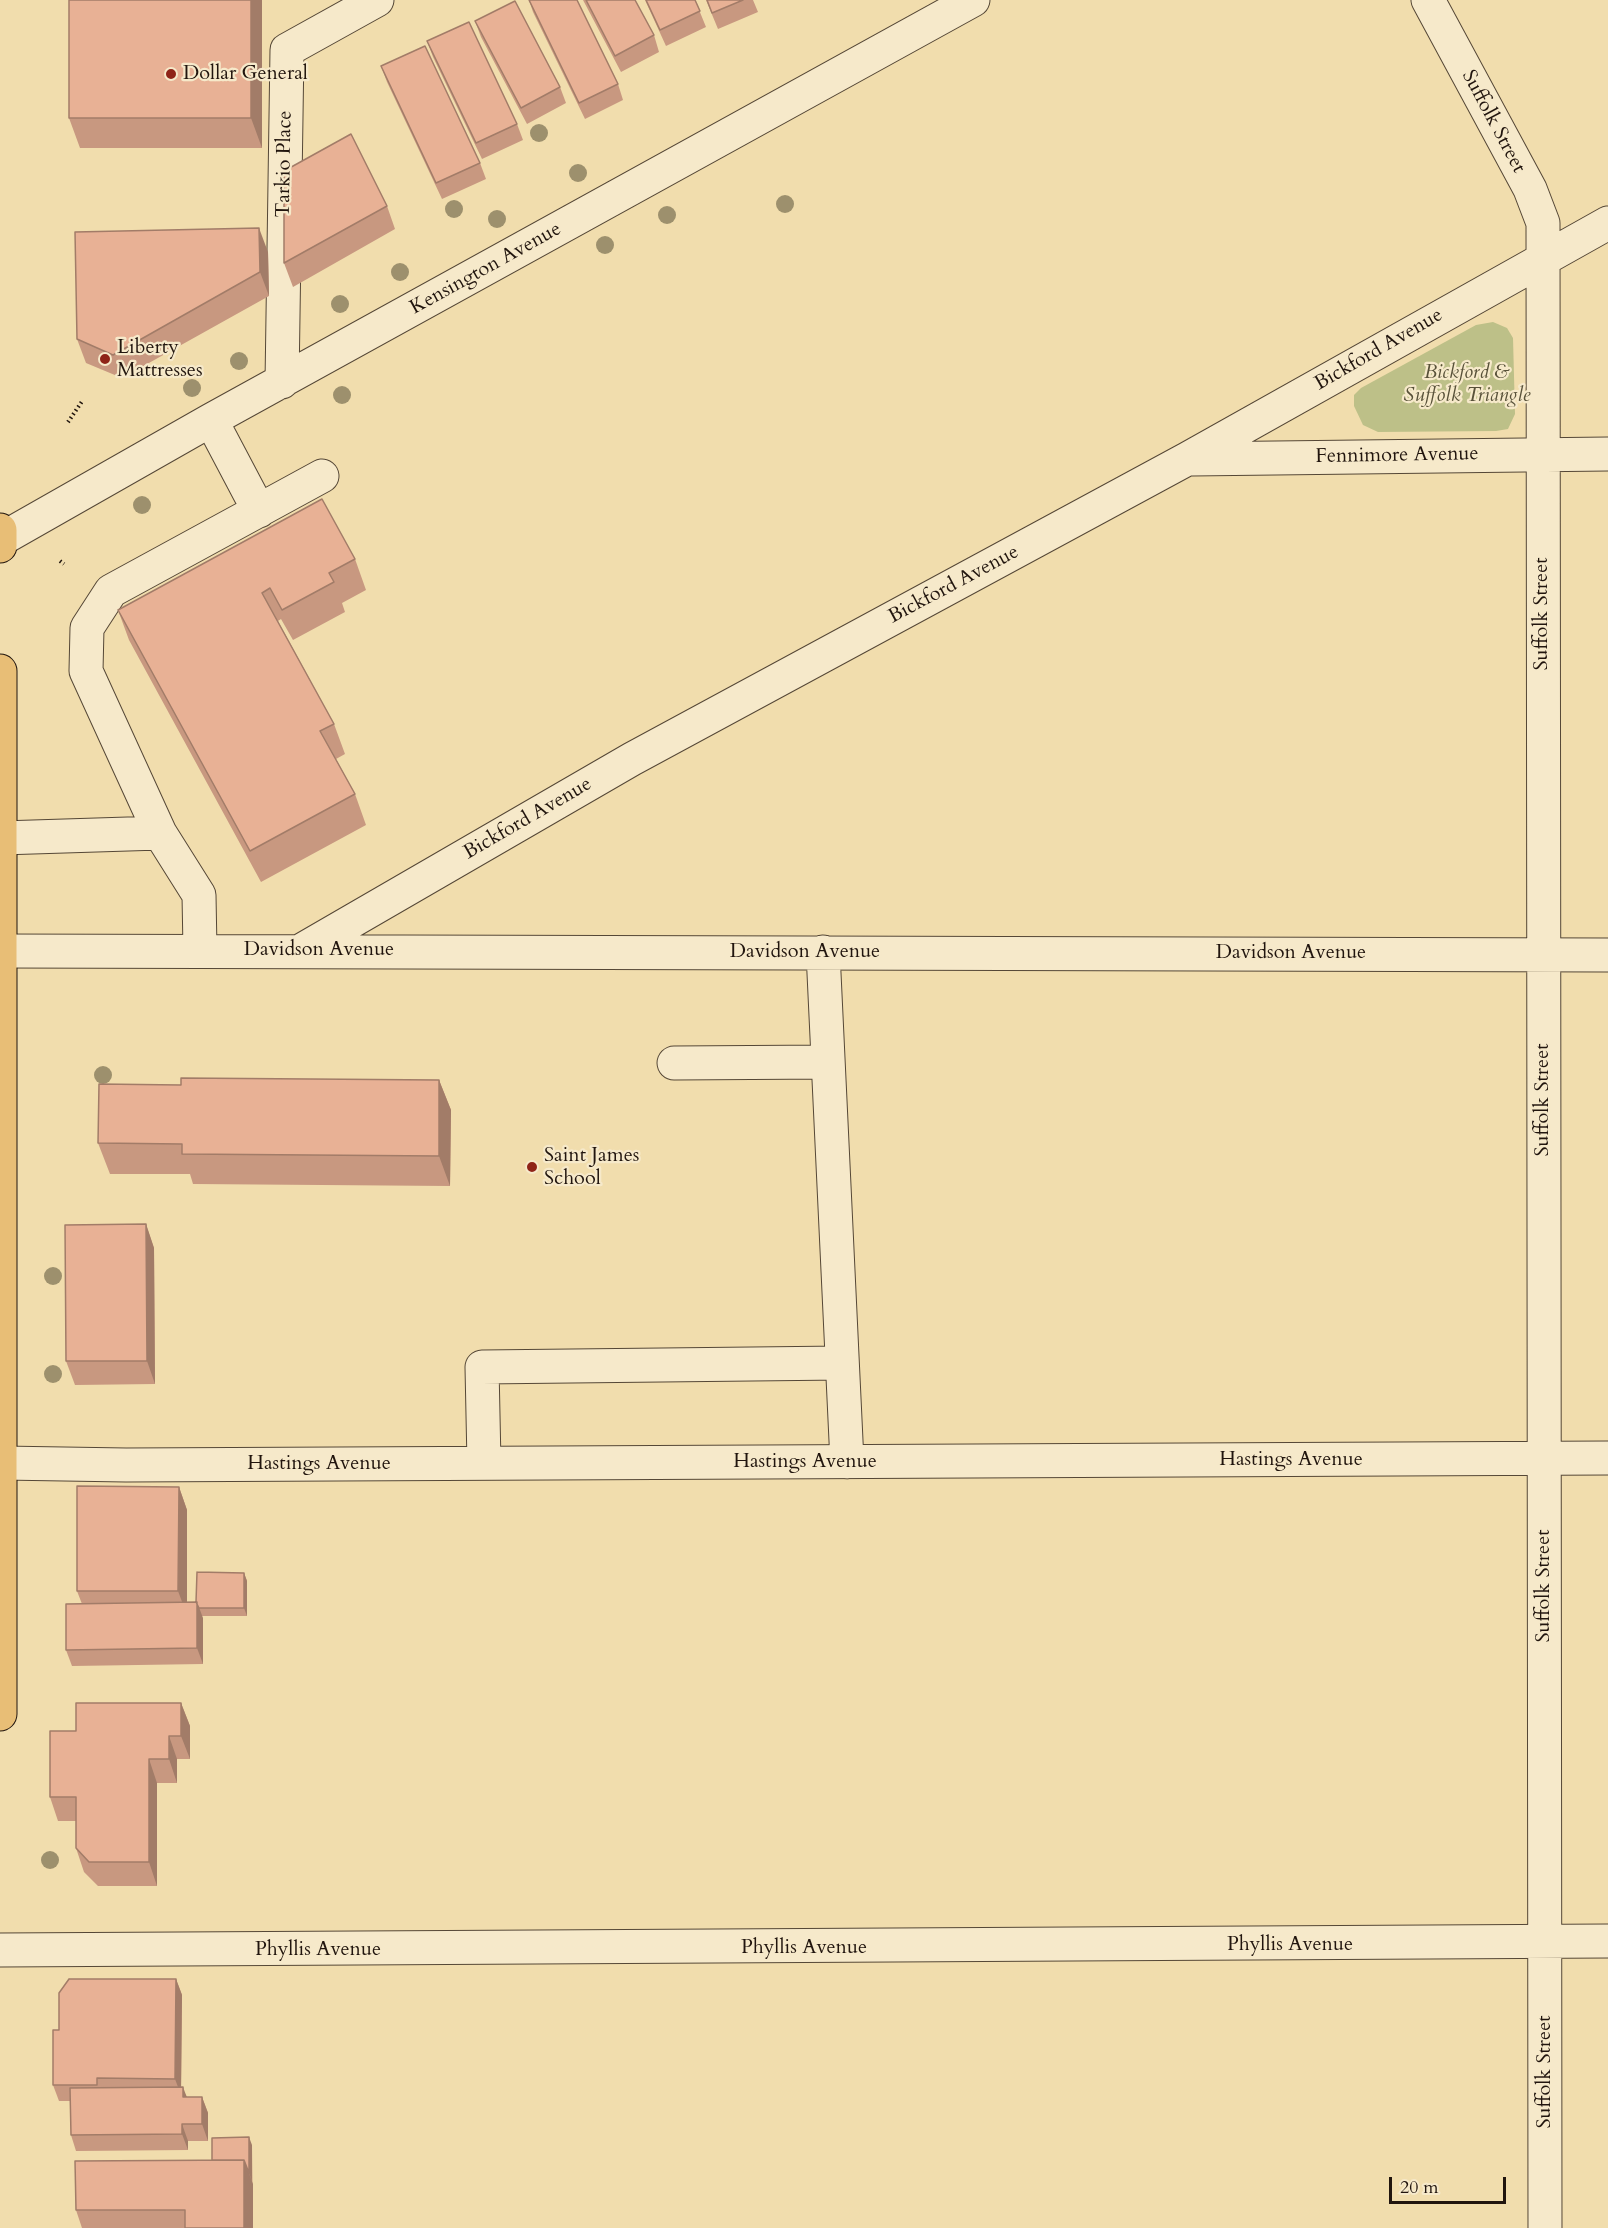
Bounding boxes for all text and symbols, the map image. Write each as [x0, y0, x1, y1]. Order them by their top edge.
place label: Dollar General [183, 62, 308, 86]
street label: Suffolk Street [1456, 66, 1530, 178]
marker: Dollar General [164, 67, 178, 81]
street label: Tarkio Place [272, 110, 298, 218]
street label: Kensington Avenue [406, 218, 566, 320]
street label: Bickford Avenue [1311, 304, 1447, 396]
place label: Liberty Mattresses [117, 336, 203, 383]
marker: Liberty Mattresses [98, 352, 112, 366]
park label: Bickford & Suffolk Triangle [1403, 361, 1531, 408]
street label: Fennimore Avenue [1315, 443, 1479, 469]
street label: Bickford Avenue [885, 541, 1023, 629]
street label: Suffolk Street [1530, 557, 1554, 671]
street label: Bickford Avenue [460, 773, 596, 865]
street label: Davidson Avenue [244, 938, 394, 962]
street label: Davidson Avenue [730, 940, 880, 964]
street label: Davidson Avenue [1216, 941, 1366, 965]
street label: Suffolk Street [1531, 1043, 1555, 1157]
place label: Saint James School [544, 1144, 639, 1191]
marker: Saint James School [525, 1160, 539, 1174]
street label: Hastings Avenue [1219, 1448, 1363, 1472]
street label: Hastings Avenue [733, 1450, 877, 1474]
street label: Hastings Avenue [247, 1452, 391, 1476]
street label: Suffolk Street [1532, 1529, 1556, 1643]
street label: Phyllis Avenue [1227, 1933, 1353, 1957]
street label: Phyllis Avenue [741, 1936, 867, 1960]
street label: Phyllis Avenue [255, 1938, 381, 1962]
street label: Suffolk Street [1533, 2015, 1557, 2129]
scale bar [1392, 2165, 1509, 2203]
text: 20 m [1400, 2175, 1439, 2200]

